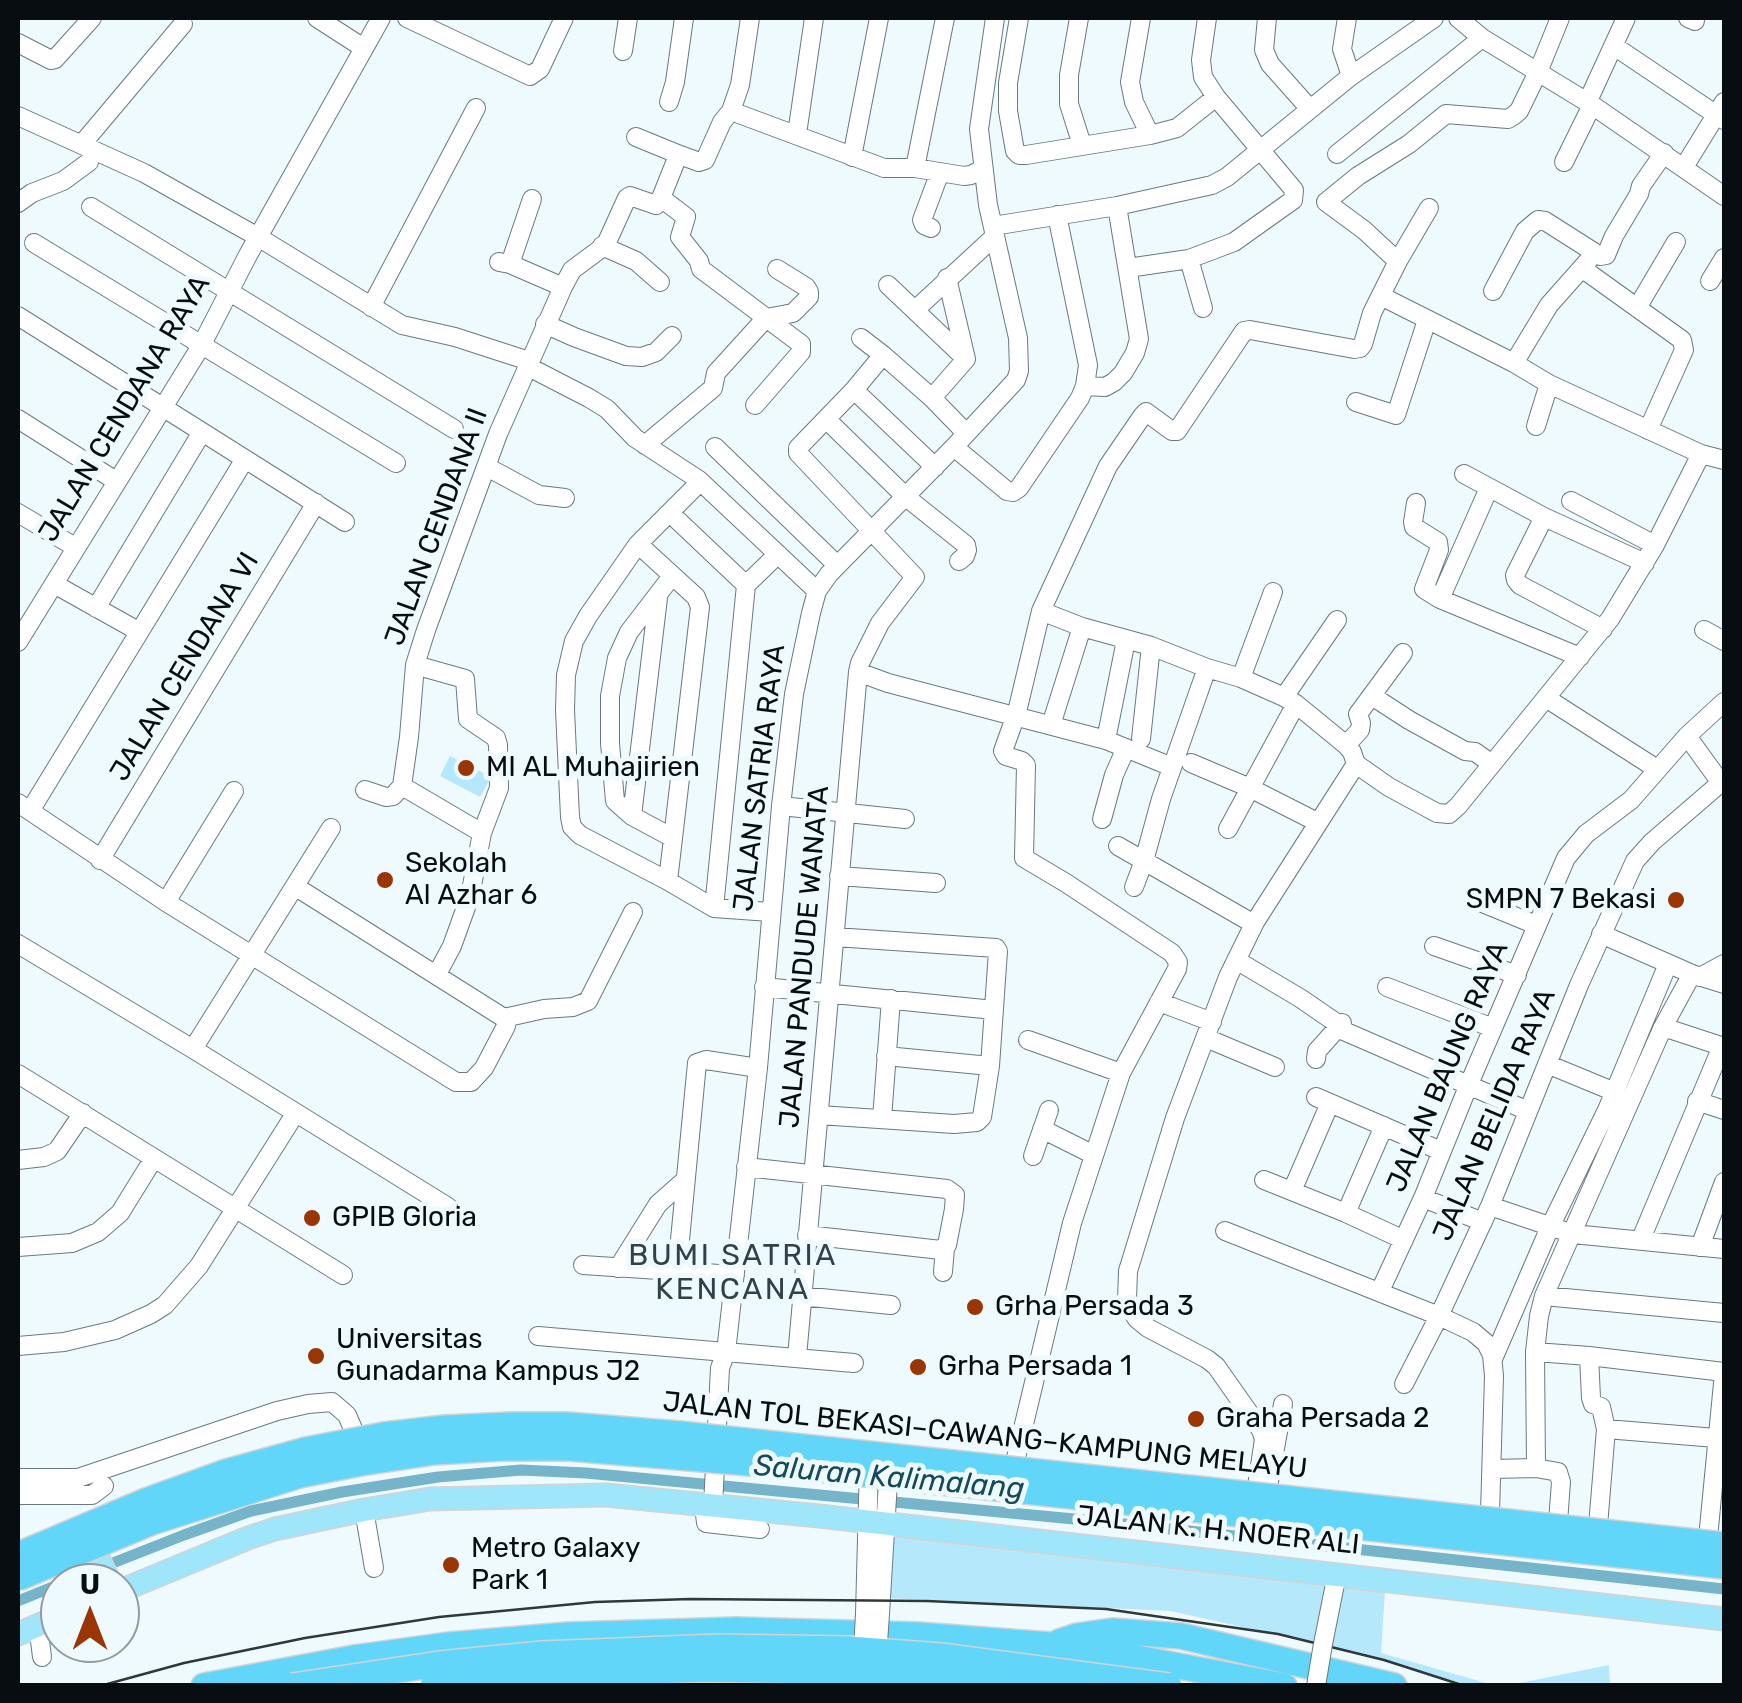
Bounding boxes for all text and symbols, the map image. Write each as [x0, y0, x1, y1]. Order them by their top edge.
street label: JALAN CENDANA RAYA [32, 270, 218, 548]
street label: JALAN CENDANA II [378, 404, 496, 650]
street label: JALAN CENDANA VI [103, 547, 267, 787]
street label: JALAN SATRIA RAYA [727, 643, 793, 913]
place label: MI AL Muhajirien [486, 751, 700, 785]
marker: MI AL Muhajirien [455, 757, 477, 779]
street label: JALAN PANDUDE WANATA [773, 784, 837, 1130]
place label: Sekolah Al Azhar 6 [405, 847, 537, 913]
marker: Sekolah Al Azhar 6 [374, 869, 396, 891]
place label: SMPN 7 Bekasi [1466, 883, 1656, 917]
marker: SMPN 7 Bekasi [1665, 889, 1687, 911]
street label: JALAN BAUNG RAYA [1380, 937, 1516, 1197]
street label: JALAN BELIDA RAYA [1427, 984, 1563, 1246]
place label: GPIB Gloria [332, 1201, 477, 1235]
marker: GPIB Gloria [301, 1207, 323, 1229]
district label: BUMI SATRIA KENCANA [628, 1238, 838, 1308]
place label: Grha Persada 3 [995, 1290, 1194, 1324]
marker: Grha Persada 3 [964, 1296, 986, 1318]
place label: Universitas Gunadarma Kampus J2 [336, 1323, 640, 1389]
marker: Universitas Gunadarma Kampus J2 [305, 1345, 327, 1367]
place label: Grha Persada 1 [938, 1350, 1132, 1384]
marker: Grha Persada 1 [907, 1356, 929, 1378]
street label: JALAN TOL BEKASI–CAWANG–KAMPUNG MELAYU [661, 1385, 1309, 1487]
place label: Graha Persada 2 [1216, 1402, 1430, 1436]
marker: Graha Persada 2 [1185, 1408, 1207, 1430]
water label: Saluran Kalimalang [752, 1448, 1026, 1508]
street label: JALAN K. H. NOER ALI [1075, 1499, 1361, 1563]
place label: Metro Galaxy Park 1 [471, 1532, 640, 1598]
marker: Metro Galaxy Park 1 [440, 1554, 462, 1576]
north arrow [40, 1563, 140, 1663]
text: U [80, 1568, 100, 1601]

